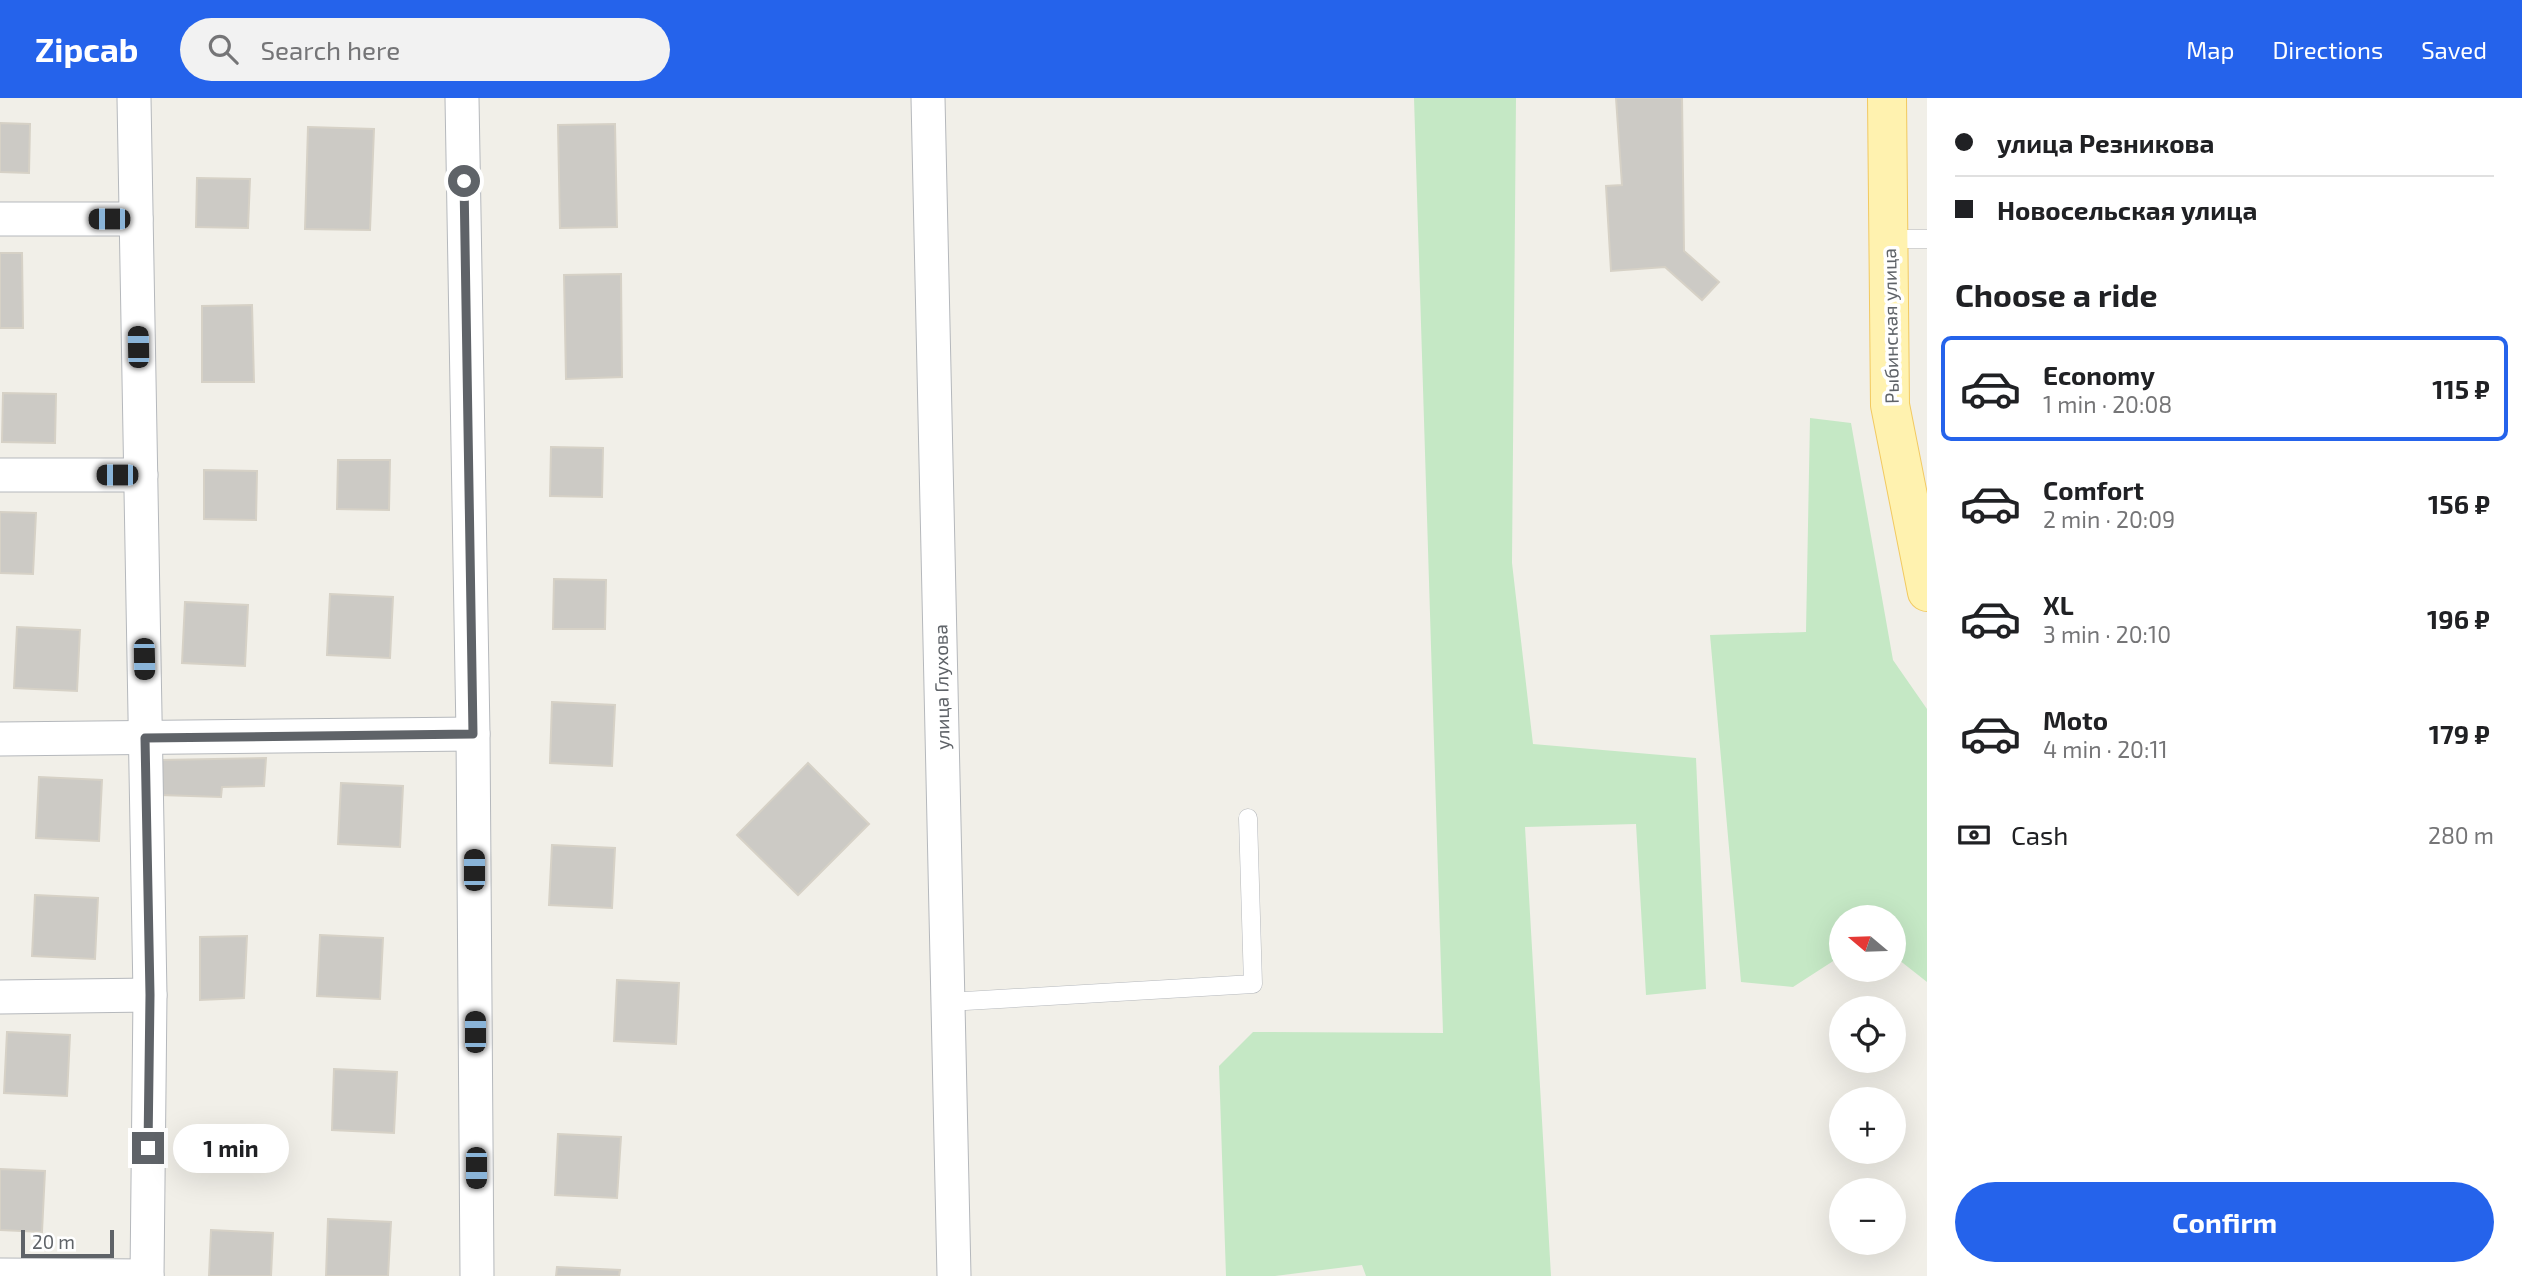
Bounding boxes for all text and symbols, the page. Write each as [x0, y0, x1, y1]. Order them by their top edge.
search box [180, 18, 670, 81]
text: Zipcab [35, 29, 138, 69]
icon: search [204, 30, 242, 68]
text: Search here [260, 34, 400, 65]
text: Map [2186, 35, 2234, 64]
text: Directions [2272, 35, 2383, 64]
text: Saved [2421, 35, 2487, 64]
text: улица Резникова [1997, 127, 2214, 158]
route start [448, 165, 480, 197]
text: Новосельская улица [1997, 194, 2257, 225]
car [89, 209, 131, 230]
street label: Рыбинская улица [1877, 248, 1904, 404]
text: Choose a ride [1955, 275, 2158, 313]
car [128, 326, 149, 368]
icon: car [1959, 357, 2022, 420]
text: Economy [2043, 359, 2155, 390]
text: 115 ₽ [2432, 373, 2490, 404]
text: 1 min · 20:08 [2043, 390, 2172, 418]
car [97, 465, 139, 486]
icon: car [1959, 472, 2022, 535]
text: Comfort [2043, 474, 2144, 505]
text: 156 ₽ [2428, 488, 2490, 519]
text: 2 min · 20:09 [2043, 505, 2175, 533]
icon: car [1959, 587, 2022, 650]
text: XL [2043, 589, 2074, 620]
text: 196 ₽ [2427, 603, 2490, 634]
text: 3 min · 20:10 [2043, 620, 2171, 648]
street label: улица Глухова [928, 624, 955, 750]
car [134, 638, 155, 680]
icon: car [1959, 702, 2022, 765]
text: Moto [2043, 704, 2108, 735]
text: 179 ₽ [2429, 718, 2490, 749]
text: 4 min · 20:11 [2043, 735, 2168, 763]
icon: cash [1955, 816, 1993, 854]
text: Cash [2011, 819, 2068, 850]
text: 280 m [2428, 821, 2494, 849]
car [464, 849, 485, 891]
north arrow [1829, 905, 1906, 982]
map controls [1829, 905, 1906, 1255]
button: locate [1829, 996, 1906, 1073]
car [465, 1011, 486, 1053]
button: + [1829, 1087, 1906, 1164]
callout: 1 min [172, 1124, 288, 1172]
route end [132, 1132, 164, 1164]
text: 1 min [203, 1134, 259, 1162]
car [466, 1147, 487, 1189]
button: − [1829, 1178, 1906, 1255]
button: Confirm [1955, 1182, 2494, 1262]
scale bar [21, 1227, 114, 1259]
text: 20 m [32, 1230, 75, 1253]

